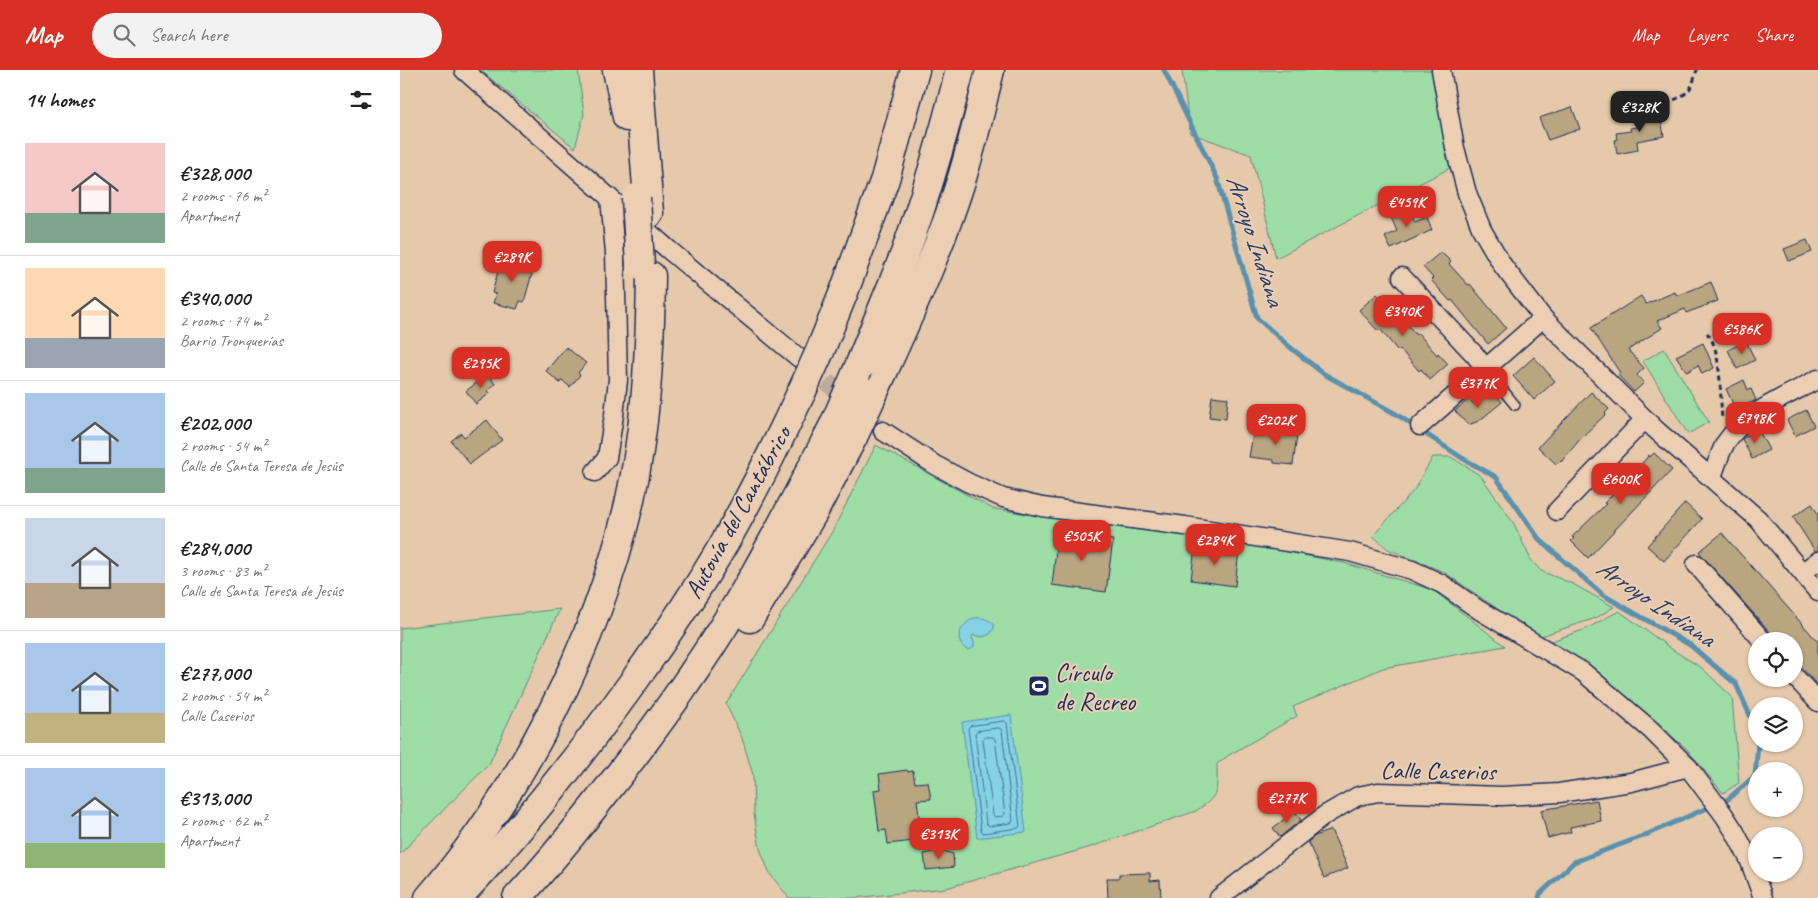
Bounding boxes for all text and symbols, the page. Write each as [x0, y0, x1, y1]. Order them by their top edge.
search box [92, 13, 442, 58]
text: Map [25, 20, 62, 50]
icon: search [110, 21, 138, 49]
text: Search here [150, 23, 228, 47]
text: Map [1632, 24, 1660, 46]
text: Layers [1688, 24, 1727, 46]
text: Share [1755, 24, 1793, 46]
icon: filters [347, 86, 375, 114]
text: 14 homes [25, 87, 94, 113]
pin: €328K [1605, 90, 1675, 133]
text: €328K [1622, 97, 1658, 117]
text: €328,000 [180, 160, 250, 186]
icon: home [65, 163, 125, 223]
water label: Arroyo Indiana [1219, 171, 1293, 312]
text: 2 rooms · 76 m² [180, 186, 266, 206]
pin: €459K [1372, 186, 1442, 228]
text: €459K [1389, 192, 1425, 212]
text: Apartment [180, 206, 239, 226]
pin: €289K [477, 240, 547, 283]
text: €289K [494, 247, 530, 267]
text: €340,000 [180, 285, 250, 311]
icon: home [65, 288, 125, 348]
pin: €340K [1368, 294, 1438, 337]
text: €340K [1385, 301, 1421, 321]
text: 2 rooms · 74 m² [180, 311, 266, 331]
pin: €586K [1707, 312, 1777, 355]
text: €586K [1723, 319, 1761, 339]
text: Barrio Tronquerías [180, 331, 283, 351]
pin: €295K [446, 346, 516, 389]
text: €295K [463, 353, 499, 373]
pin: €379K [1443, 366, 1513, 409]
text: €379K [1460, 373, 1496, 393]
pin: €798K [1720, 402, 1790, 444]
pin: €202K [1241, 404, 1311, 446]
text: €798K [1737, 408, 1773, 428]
text: €202,000 [180, 410, 250, 436]
text: €202K [1258, 410, 1294, 430]
icon: home [65, 413, 125, 473]
street label: Autovía del Cantábrico [677, 418, 800, 604]
text: 2 rooms · 54 m² [180, 436, 266, 456]
text: Calle de Santa Teresa de Jesús [180, 456, 342, 476]
pin: €600K [1586, 462, 1656, 505]
text: €600K [1602, 469, 1640, 489]
pin: €505K [1047, 520, 1117, 562]
pin: €284K [1180, 524, 1250, 566]
text: €505K [1064, 526, 1100, 546]
text: €284K [1197, 530, 1233, 550]
text: €284,000 [180, 535, 250, 561]
icon: home [65, 538, 125, 598]
water label: Arroyo Indiana [1590, 551, 1723, 655]
text: 3 rooms · 83 m² [180, 561, 266, 581]
text: Calle de Santa Teresa de Jesús [180, 581, 342, 601]
map controls [1748, 632, 1803, 882]
button: locate [1748, 632, 1803, 687]
place label: Círculo de Recreo [1055, 657, 1136, 718]
text: €277,000 [180, 660, 250, 686]
icon: home [65, 663, 125, 723]
sports icon: Círculo de Recreo [1027, 674, 1051, 698]
text: 2 rooms · 54 m² [180, 686, 266, 706]
button: layers [1748, 697, 1803, 752]
text: Calle Caserios [180, 706, 254, 726]
street label: Calle Caserios [1380, 754, 1498, 788]
button: + [1748, 762, 1803, 817]
pin: €277K [1252, 782, 1322, 824]
text: €313,000 [180, 785, 250, 811]
icon: home [65, 788, 125, 848]
text: €277K [1269, 788, 1305, 808]
text: 2 rooms · 62 m² [180, 811, 266, 831]
pin: €313K [904, 818, 974, 860]
text: €313K [921, 824, 957, 844]
button: − [1748, 827, 1803, 882]
text: Apartment [180, 831, 239, 851]

